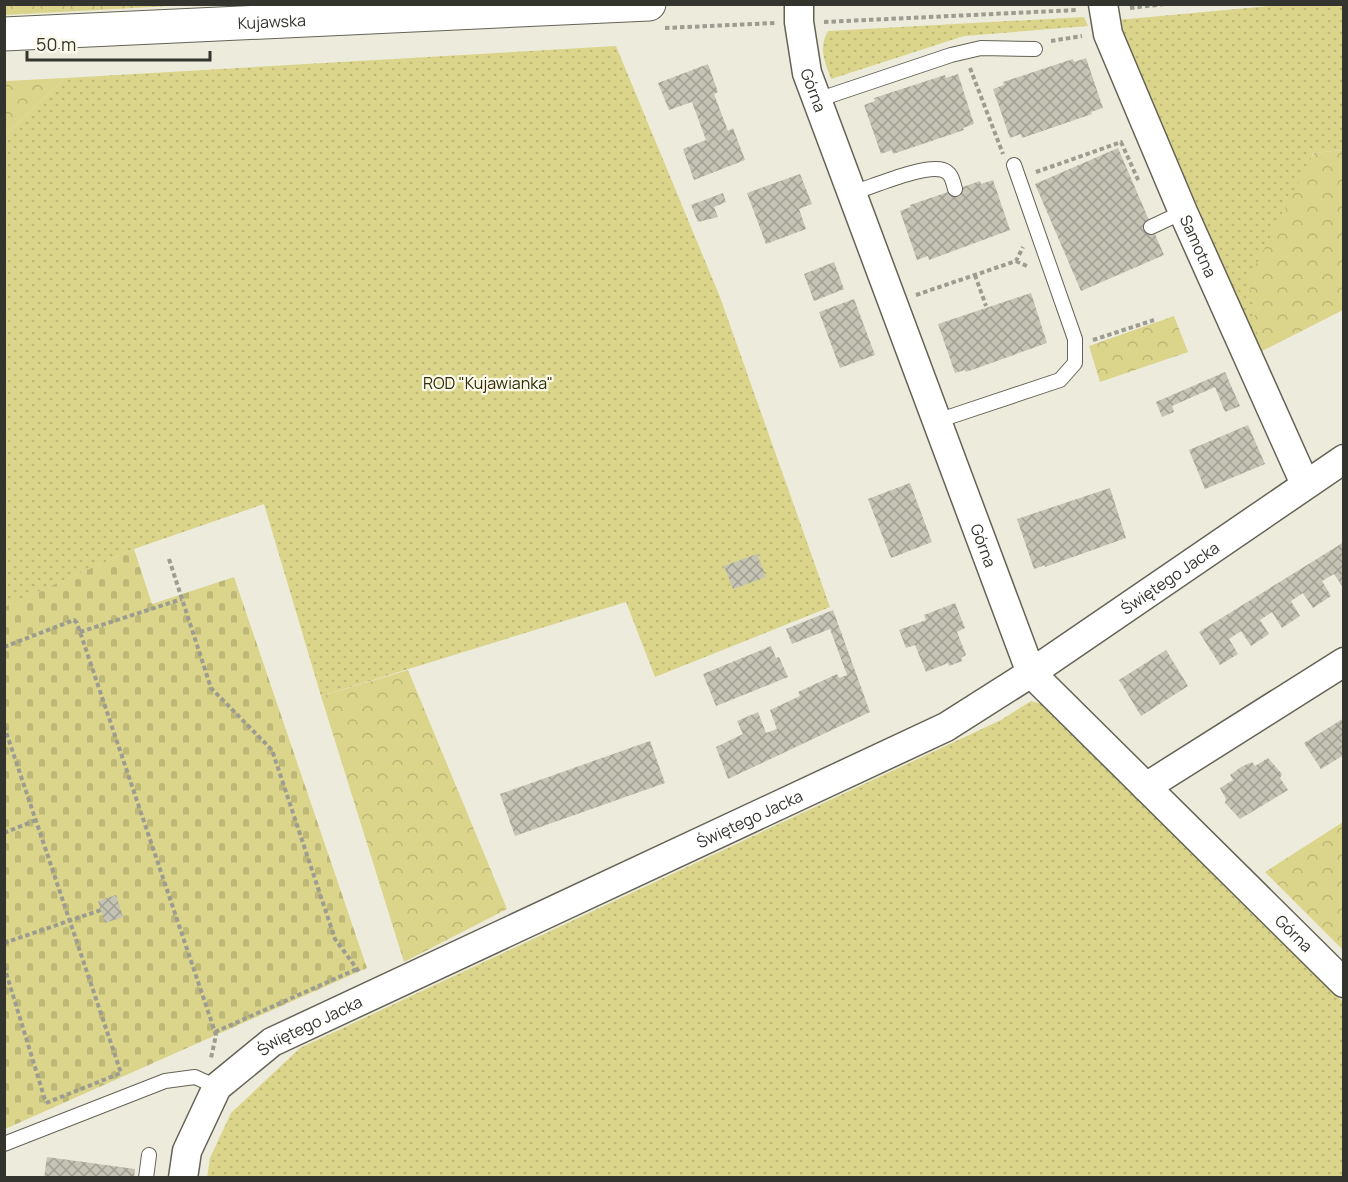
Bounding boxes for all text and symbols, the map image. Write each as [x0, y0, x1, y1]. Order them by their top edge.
street label: Kujawska [237, 9, 306, 34]
scale bar [27, 24, 210, 62]
text: 50 m [36, 32, 76, 56]
street label: Górna [795, 65, 832, 115]
street label: Samotna [1175, 211, 1222, 281]
park label: ROD "Kujawianka" [423, 372, 553, 394]
street label: Górna [965, 521, 1002, 570]
street label: Świętego Jacka [1116, 537, 1224, 620]
street label: Świętego Jacka [693, 785, 806, 853]
street label: Górna [1270, 910, 1318, 957]
street label: Świętego Jacka [252, 990, 366, 1061]

